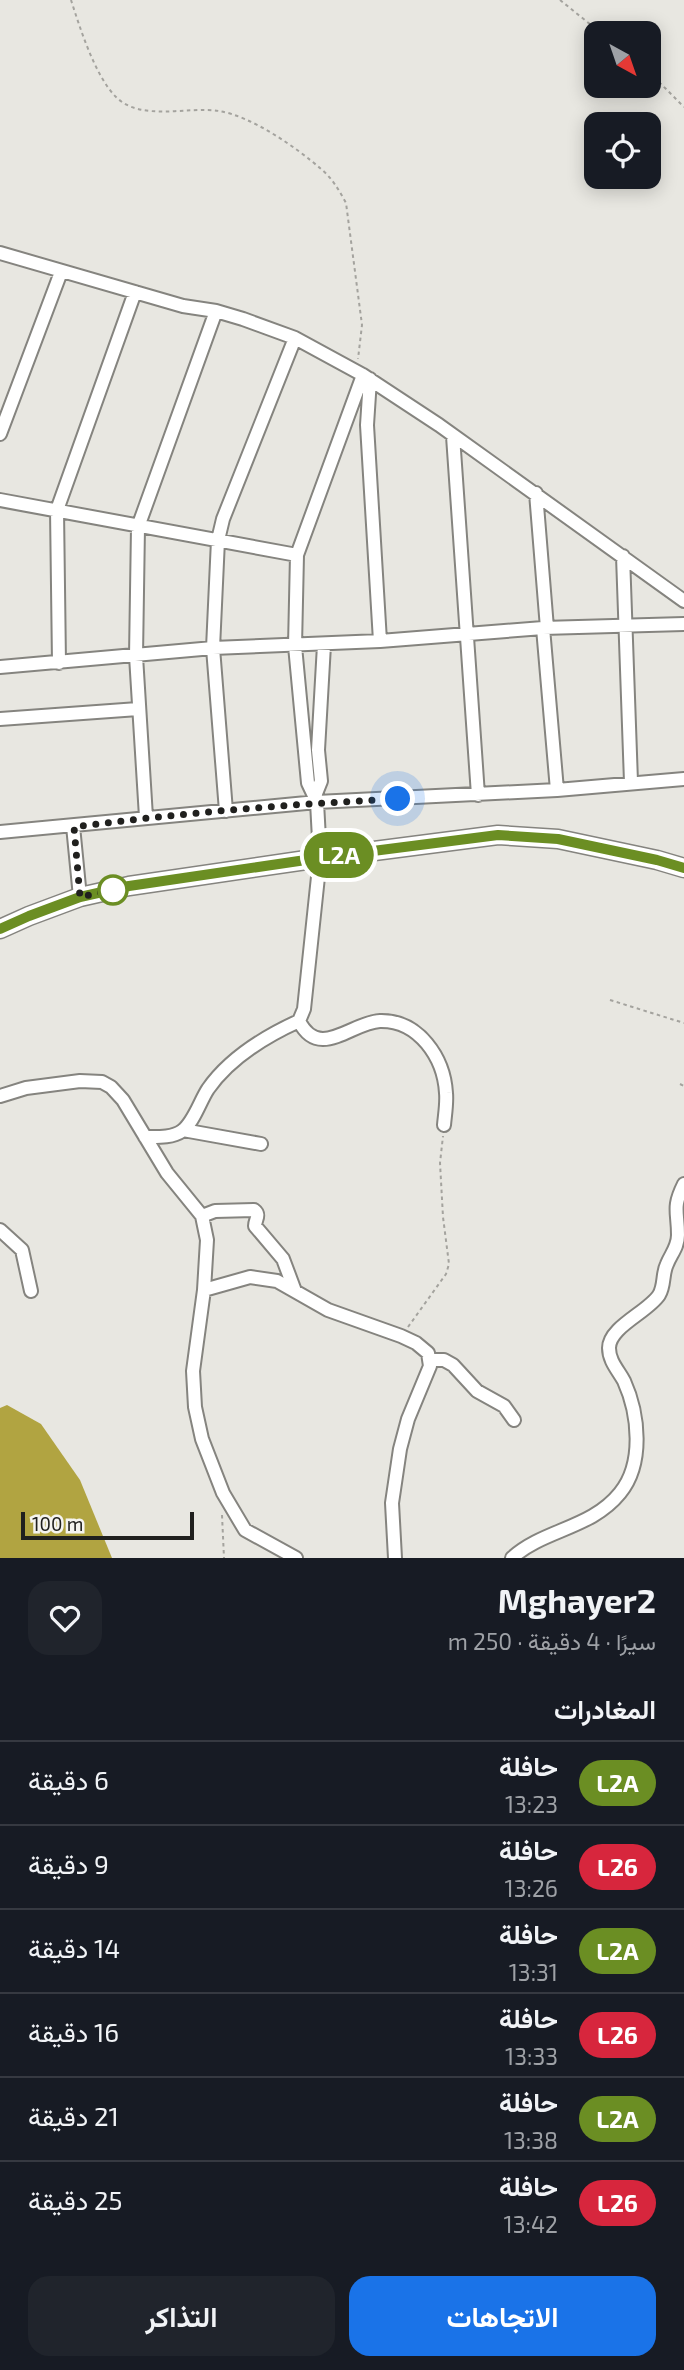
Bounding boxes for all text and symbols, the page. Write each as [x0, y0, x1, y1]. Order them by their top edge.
north arrow [584, 21, 662, 98]
map controls [584, 21, 661, 189]
button: locate [584, 112, 661, 189]
your location [380, 781, 415, 816]
line badge: L2A [299, 832, 379, 878]
text: L2A [318, 840, 360, 869]
unlabelled marker [98, 875, 128, 905]
scale bar [21, 1509, 194, 1541]
text: 100 m [32, 1512, 83, 1535]
text: Mghayer2 [498, 1580, 656, 1620]
button: heart [28, 1581, 102, 1655]
text: سيرًا · 4 دقيقة · 250 m [448, 1627, 656, 1655]
text: المغادرات [554, 1693, 656, 1724]
text: حافلة [499, 1750, 558, 1781]
text: 6 دقيقة [28, 1764, 109, 1795]
text: L2A [596, 1768, 639, 1797]
text: 13:23 [505, 1790, 558, 1818]
text: حافلة [499, 1834, 558, 1865]
text: 9 دقيقة [28, 1848, 109, 1879]
text: L26 [597, 1852, 638, 1881]
text: 13:26 [505, 1874, 558, 1902]
text: حافلة [499, 1918, 558, 1949]
text: 14 دقيقة [28, 1932, 120, 1963]
text: L2A [596, 1936, 639, 1965]
text: 13:31 [509, 1958, 558, 1986]
text: حافلة [499, 2002, 558, 2033]
text: 16 دقيقة [28, 2016, 119, 2047]
text: L26 [597, 2020, 638, 2049]
text: 13:33 [505, 2042, 558, 2070]
text: حافلة [499, 2086, 558, 2117]
text: 21 دقيقة [28, 2100, 119, 2131]
text: L2A [596, 2104, 639, 2133]
text: 13:38 [504, 2126, 558, 2154]
text: حافلة [499, 2170, 558, 2201]
text: 25 دقيقة [28, 2184, 123, 2215]
text: L26 [597, 2188, 638, 2217]
text: 13:42 [504, 2210, 558, 2238]
button: التذاكر [28, 2276, 335, 2356]
button: الاتجاهات [349, 2276, 656, 2356]

